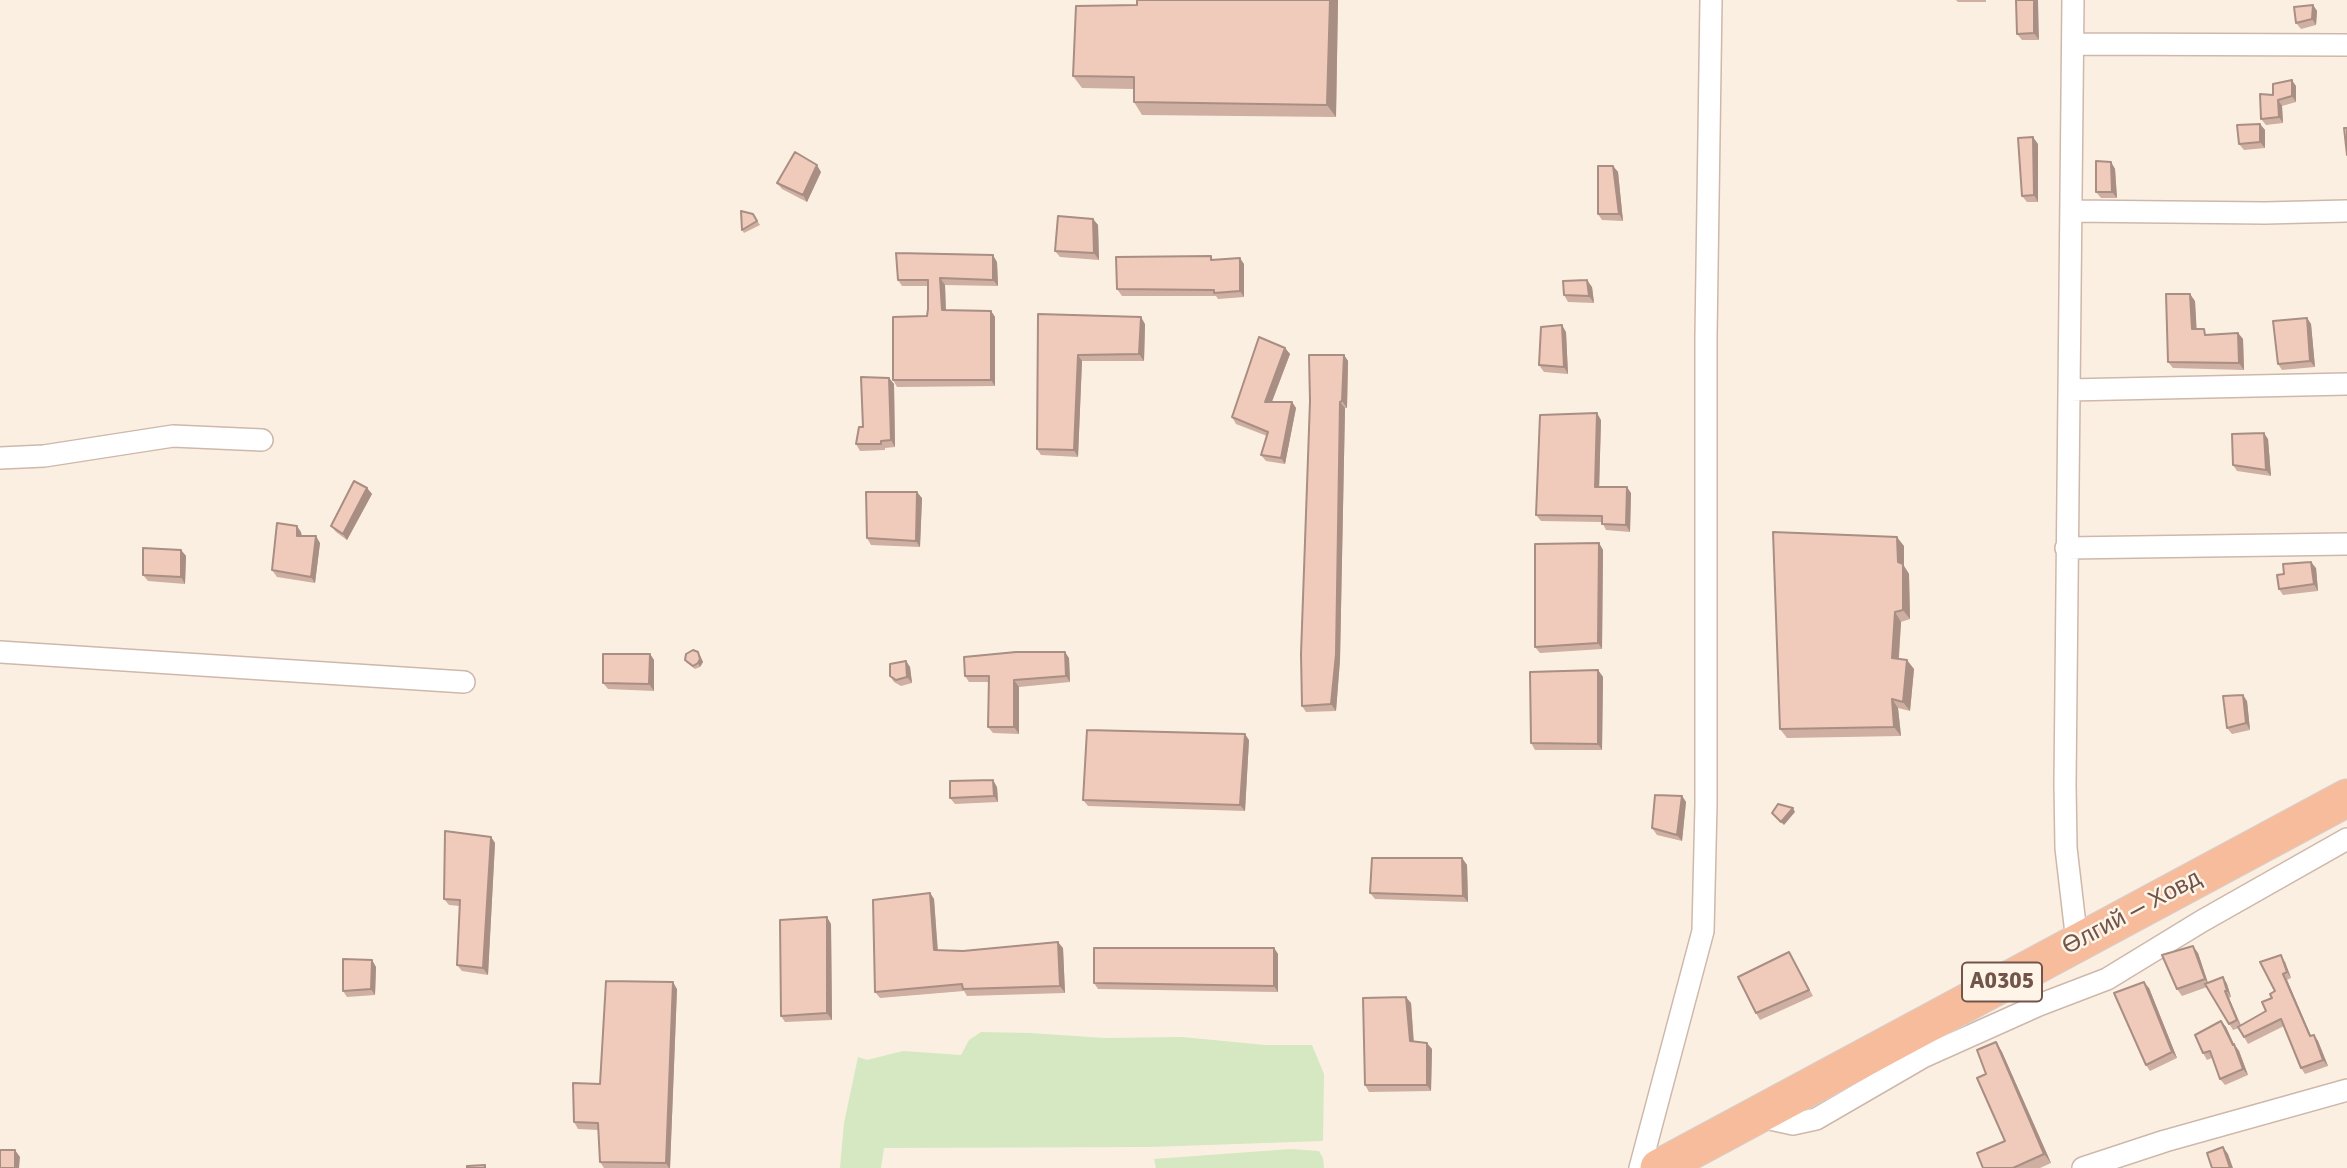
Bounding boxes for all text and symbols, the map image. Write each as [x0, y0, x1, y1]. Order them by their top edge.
street label: Өлгий — Ховд [2058, 864, 2206, 962]
road number: A0305 [1962, 962, 2042, 1001]

